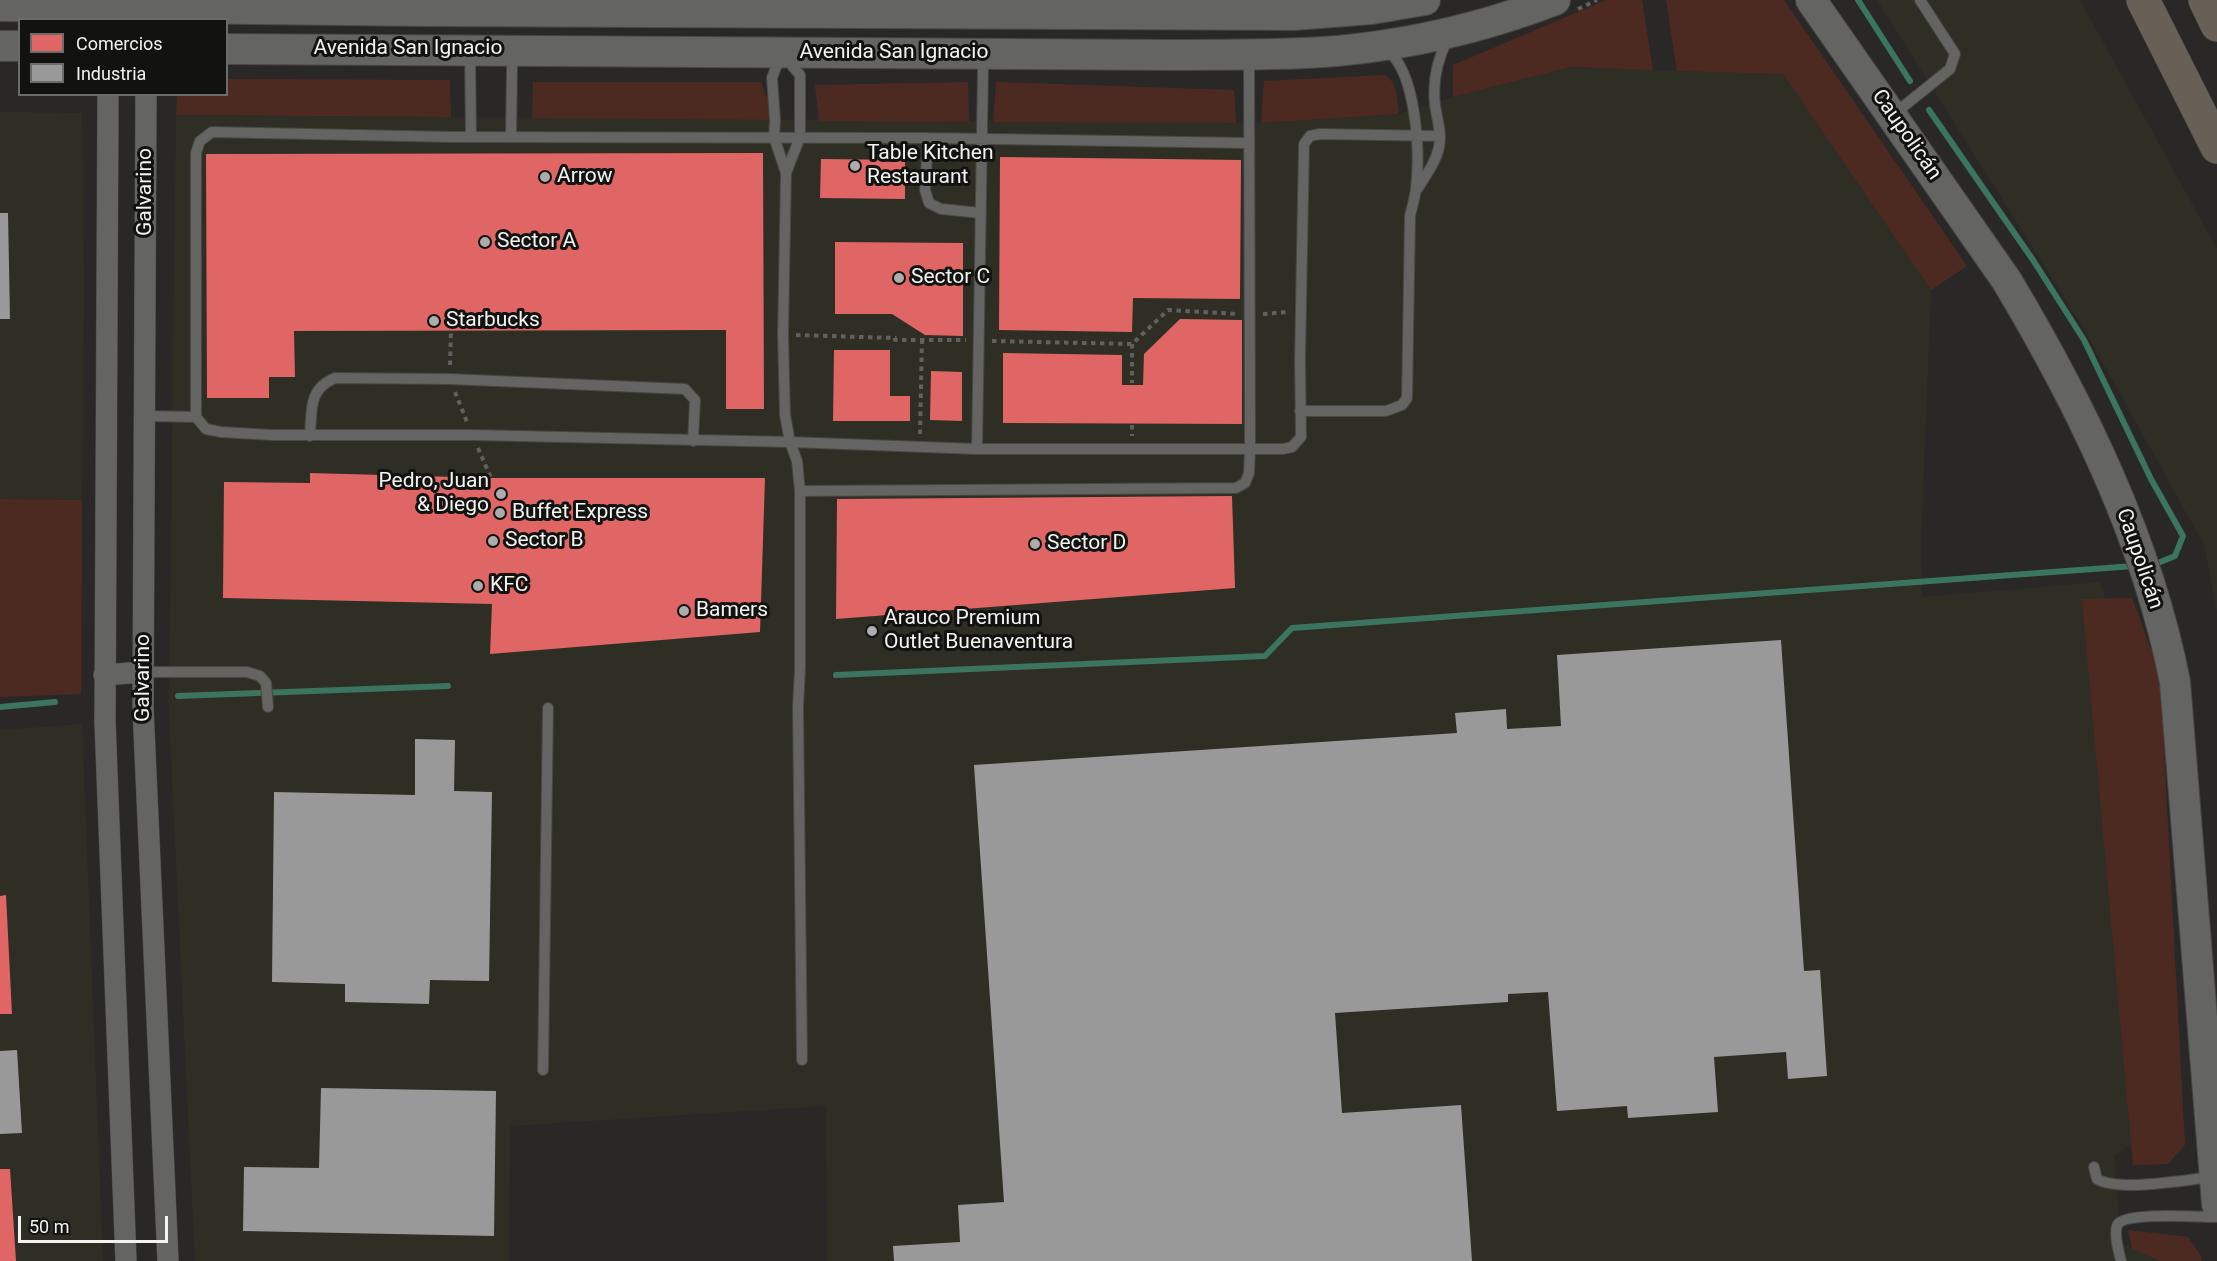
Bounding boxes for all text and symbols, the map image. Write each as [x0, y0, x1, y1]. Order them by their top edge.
legend [18, 18, 228, 96]
text: Comercios [76, 33, 163, 54]
street label: Avenida San Ignacio [314, 36, 502, 62]
street label: Avenida San Ignacio [800, 40, 988, 66]
text: Industria [76, 63, 146, 84]
street label: Caupolicán [1866, 85, 1946, 185]
place label: Table Kitchen Restaurant [867, 141, 993, 191]
street label: Galvarino [133, 148, 159, 236]
marker: Table Kitchen Restaurant [848, 159, 862, 173]
place label: Arrow [557, 164, 612, 190]
marker: Arrow [538, 170, 552, 184]
place label: Sector A [497, 229, 576, 255]
marker: Sector A [478, 235, 492, 249]
place label: Sector C [911, 265, 990, 291]
marker: Sector C [892, 271, 906, 285]
place label: Starbucks [446, 308, 540, 334]
marker: Starbucks [427, 314, 441, 328]
place label: Pedro, Juan & Diego [378, 469, 489, 519]
marker: Pedro, Juan & Diego [494, 487, 508, 501]
place label: Buffet Express [512, 500, 648, 526]
street label: Caupolicán [2110, 505, 2168, 613]
marker: Buffet Express [493, 506, 507, 520]
place label: Sector B [505, 528, 584, 554]
place label: Sector D [1047, 531, 1126, 557]
marker: Sector B [486, 534, 500, 548]
marker: Sector D [1028, 537, 1042, 551]
place label: KFC [490, 573, 528, 599]
marker: KFC [471, 579, 485, 593]
place label: Bamers [696, 598, 768, 624]
marker: Bamers [677, 604, 691, 618]
place label: Arauco Premium Outlet Buenaventura [884, 606, 1073, 656]
marker: Arauco Premium Outlet Buenaventura [865, 624, 879, 638]
street label: Galvarino [131, 634, 157, 722]
scale bar [21, 1204, 171, 1242]
text: 50 m [29, 1216, 69, 1237]

